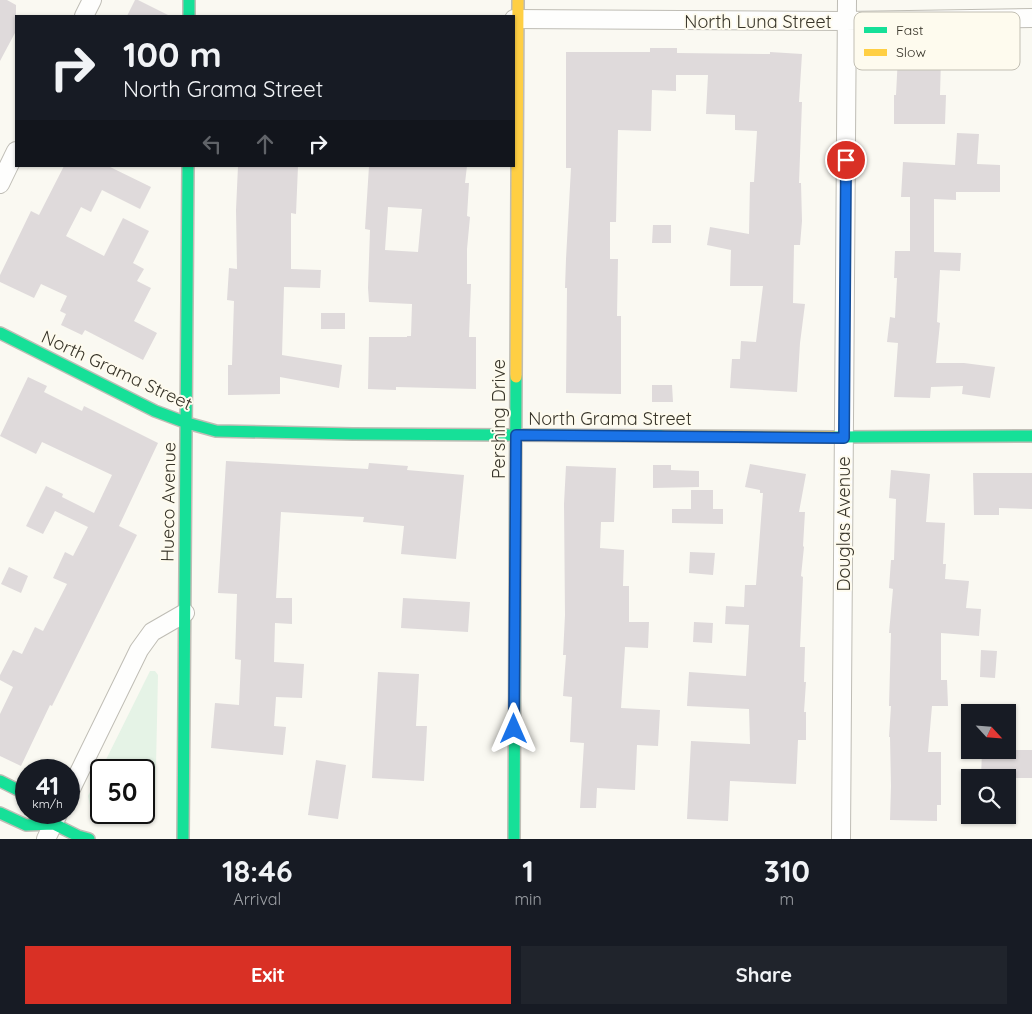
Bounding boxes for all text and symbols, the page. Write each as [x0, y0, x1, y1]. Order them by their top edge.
street label: North Luna Street [684, 10, 832, 33]
legend [854, 12, 1020, 70]
text: Fast [896, 21, 924, 39]
text: 100 m [123, 32, 222, 76]
icon: right [40, 35, 105, 100]
text: Slow [896, 43, 926, 61]
text: North Grama Street [123, 75, 323, 103]
icon: left [198, 130, 226, 158]
icon: ahead [251, 130, 279, 158]
icon: right [304, 130, 332, 158]
pin [825, 139, 867, 181]
icon: arrive [832, 146, 860, 174]
street label: North Grama Street [38, 325, 196, 415]
street label: Pershing Drive [487, 359, 510, 479]
street label: North Grama Street [528, 407, 692, 430]
street label: Hueco Avenue [155, 442, 181, 562]
street label: Douglas Avenue [832, 456, 855, 592]
position arrow [487, 702, 539, 754]
north arrow [961, 704, 1016, 759]
map controls [961, 704, 1016, 824]
speed limit sign: 50 [90, 759, 155, 824]
button: search [961, 769, 1016, 824]
text: 41 [36, 770, 59, 801]
text: km/h [32, 796, 63, 811]
text: 18:46 [222, 852, 293, 890]
text: 1 [522, 852, 534, 890]
text: 310 [764, 852, 810, 890]
text: Arrival [233, 889, 281, 909]
text: min [515, 889, 542, 909]
text: m [780, 889, 794, 909]
button: Exit [25, 946, 511, 1004]
button: Share [521, 946, 1007, 1004]

